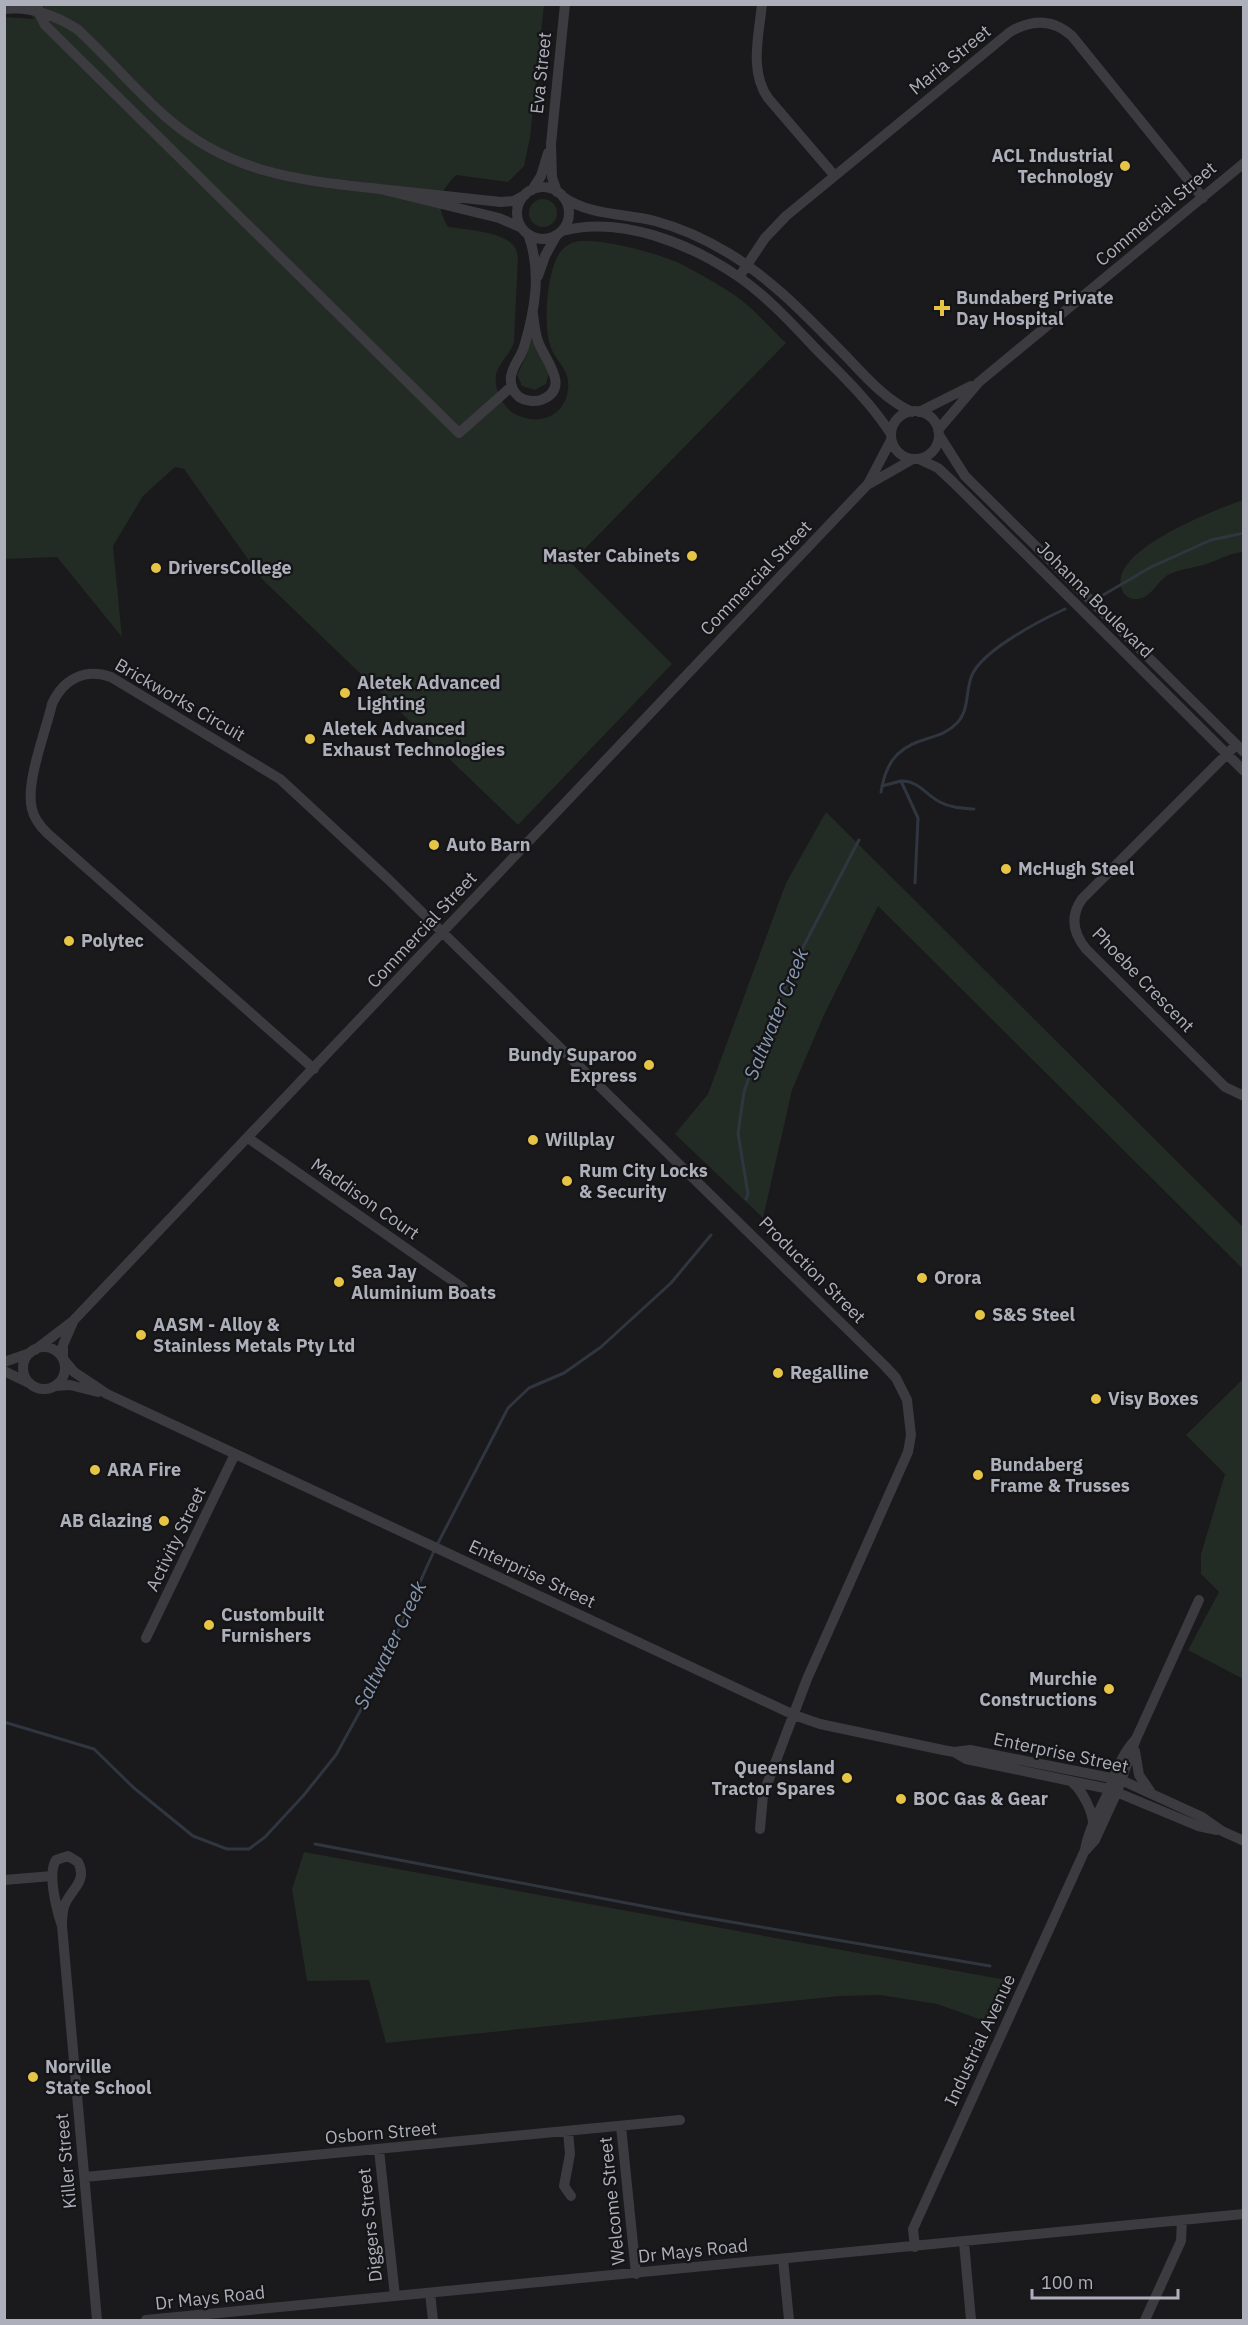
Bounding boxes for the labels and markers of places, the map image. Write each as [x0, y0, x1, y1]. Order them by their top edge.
place label: ACL Industrial Technology [992, 144, 1114, 188]
marker: ACL Industrial Technology [1118, 159, 1132, 173]
place label: Bundaberg Private Day Hospital [956, 286, 1114, 330]
marker: Bundaberg Private Day Hospital [933, 299, 951, 317]
place label: Master Cabinets [543, 544, 680, 567]
marker: Master Cabinets [685, 549, 699, 563]
place label: DriversCollege [168, 556, 292, 579]
marker: DriversCollege [149, 561, 163, 575]
place label: Aletek Advanced Lighting [357, 671, 501, 715]
marker: Aletek Advanced Lighting [338, 686, 352, 700]
place label: Aletek Advanced Exhaust Technologies [322, 717, 505, 761]
marker: Aletek Advanced Exhaust Technologies [303, 732, 317, 746]
place label: Auto Barn [446, 833, 531, 856]
marker: Auto Barn [427, 838, 441, 852]
place label: McHugh Steel [1018, 857, 1135, 880]
marker: McHugh Steel [999, 862, 1013, 876]
place label: Polytec [81, 929, 144, 952]
marker: Polytec [62, 934, 76, 948]
place label: Bundy Suparoo Express [508, 1043, 637, 1087]
marker: Bundy Suparoo Express [642, 1058, 656, 1072]
place label: Willplay [545, 1128, 615, 1151]
marker: Willplay [526, 1133, 540, 1147]
place label: Rum City Locks & Security [579, 1159, 708, 1203]
marker: Rum City Locks & Security [560, 1174, 574, 1188]
place label: Sea Jay Aluminium Boats [351, 1260, 496, 1304]
place label: Orora [934, 1266, 981, 1289]
marker: Orora [915, 1271, 929, 1285]
marker: Sea Jay Aluminium Boats [332, 1275, 346, 1289]
place label: S&S Steel [992, 1303, 1076, 1326]
marker: S&S Steel [973, 1308, 987, 1322]
place label: AASM - Alloy & Stainless Metals Pty Ltd [153, 1313, 355, 1357]
marker: AASM - Alloy & Stainless Metals Pty Ltd [134, 1328, 148, 1342]
place label: Regalline [790, 1361, 869, 1384]
marker: Regalline [771, 1366, 785, 1380]
place label: Visy Boxes [1108, 1387, 1198, 1410]
marker: Visy Boxes [1089, 1392, 1103, 1406]
place label: Bundaberg Frame & Trusses [990, 1453, 1130, 1497]
place label: ARA Fire [107, 1458, 181, 1481]
marker: ARA Fire [88, 1463, 102, 1477]
marker: Bundaberg Frame & Trusses [971, 1468, 985, 1482]
place label: AB Glazing [60, 1509, 152, 1532]
marker: AB Glazing [157, 1514, 171, 1528]
place label: Custombuilt Furnishers [221, 1603, 325, 1647]
marker: Custombuilt Furnishers [202, 1618, 216, 1632]
place label: Murchie Constructions [979, 1667, 1097, 1711]
marker: Murchie Constructions [1102, 1682, 1116, 1696]
place label: Queensland Tractor Spares [711, 1756, 835, 1800]
marker: Queensland Tractor Spares [840, 1771, 854, 1785]
place label: BOC Gas & Gear [913, 1787, 1048, 1810]
marker: BOC Gas & Gear [894, 1792, 908, 1806]
place label: Norville State School [45, 2055, 152, 2099]
marker: Norville State School [26, 2070, 40, 2084]

